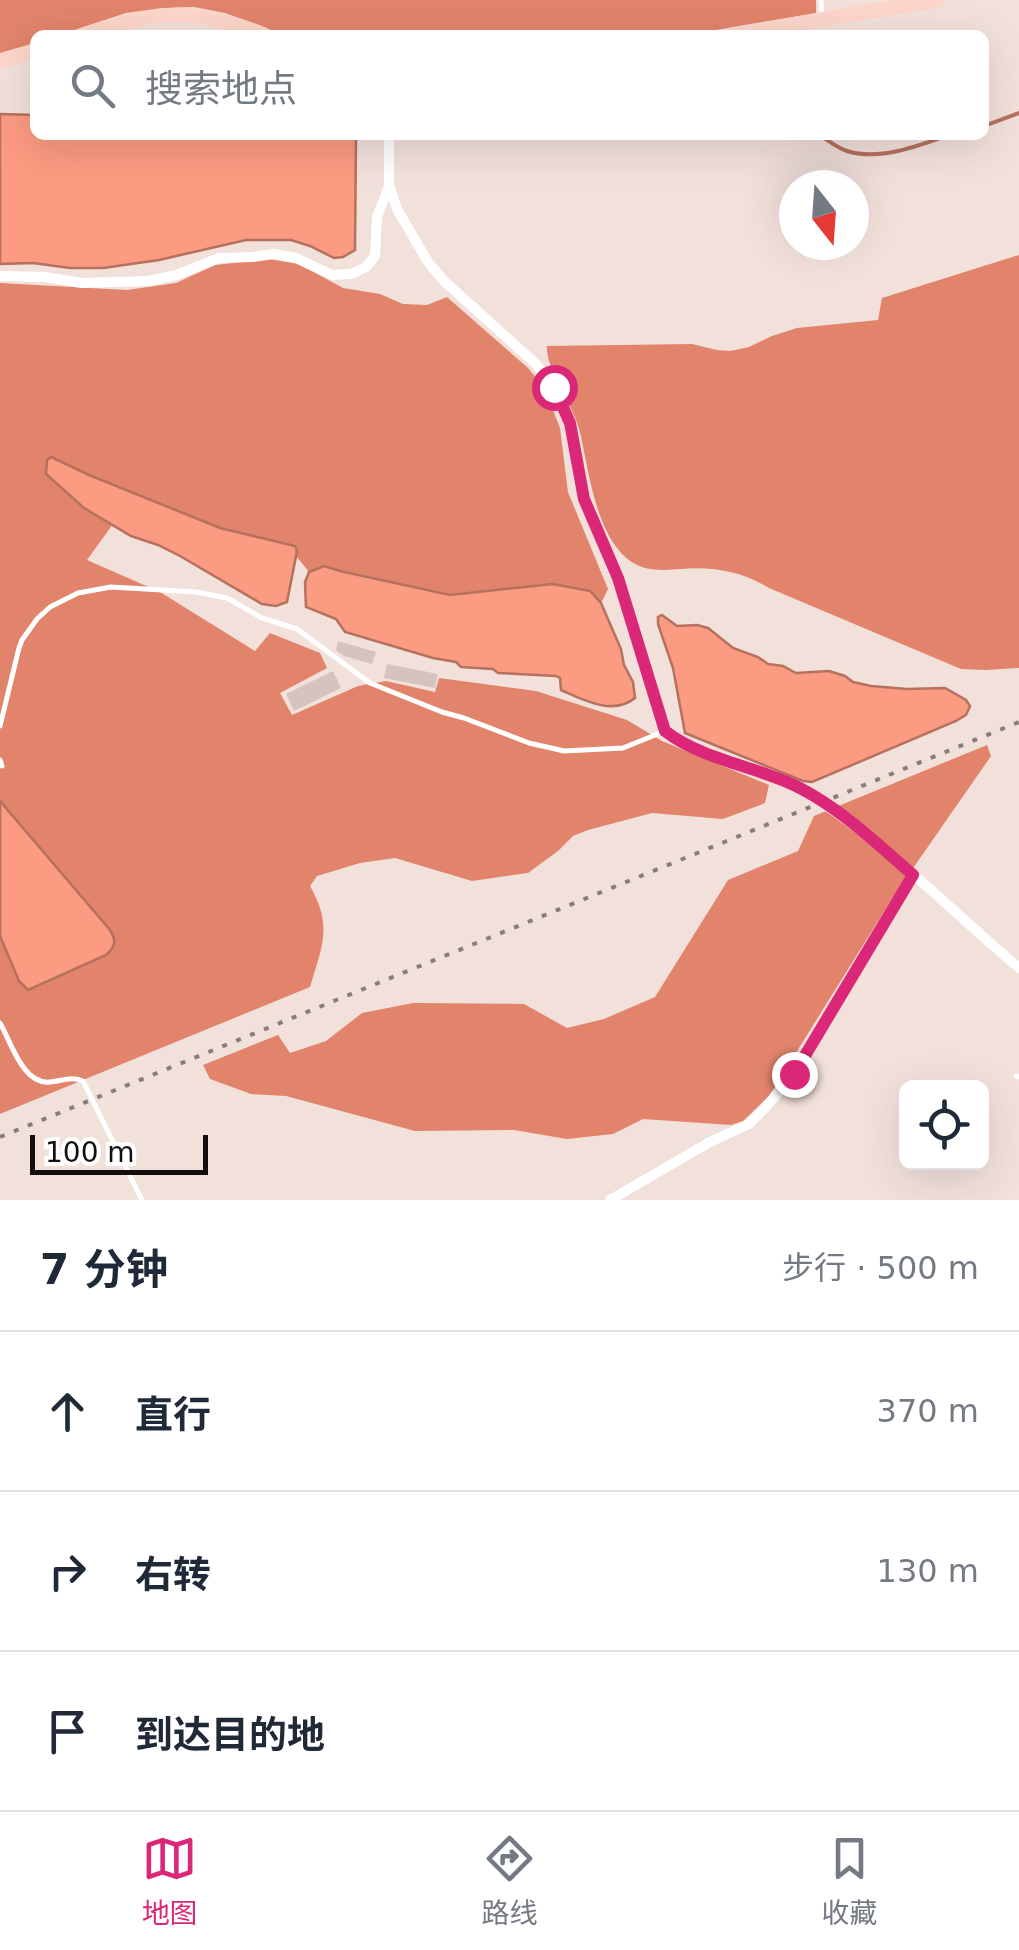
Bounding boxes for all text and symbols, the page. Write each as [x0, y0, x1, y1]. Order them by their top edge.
search box [30, 30, 989, 140]
icon: search [65, 58, 120, 113]
text: 搜索地点 [145, 67, 297, 111]
north arrow [779, 170, 869, 260]
route start [532, 365, 578, 411]
route end [772, 1052, 818, 1098]
map controls [899, 1080, 989, 1170]
button: locate [899, 1080, 989, 1170]
scale bar [30, 1130, 208, 1174]
text: 100 m [45, 1136, 135, 1169]
text: 7 分钟 [40, 1245, 168, 1294]
text: 步行 · 500 m [782, 1249, 979, 1287]
icon: ahead [40, 1384, 95, 1439]
text: 370 m [877, 1392, 979, 1430]
text: 直行 [135, 1393, 211, 1437]
icon: right [40, 1544, 95, 1599]
text: 130 m [877, 1552, 979, 1590]
text: 右转 [135, 1553, 211, 1597]
icon: arrive [40, 1704, 95, 1759]
text: 到达目的地 [135, 1713, 325, 1757]
tab: 地图 [142, 1831, 198, 1931]
tab: 路线 [481, 1831, 537, 1931]
tab: 收藏 [821, 1831, 877, 1931]

